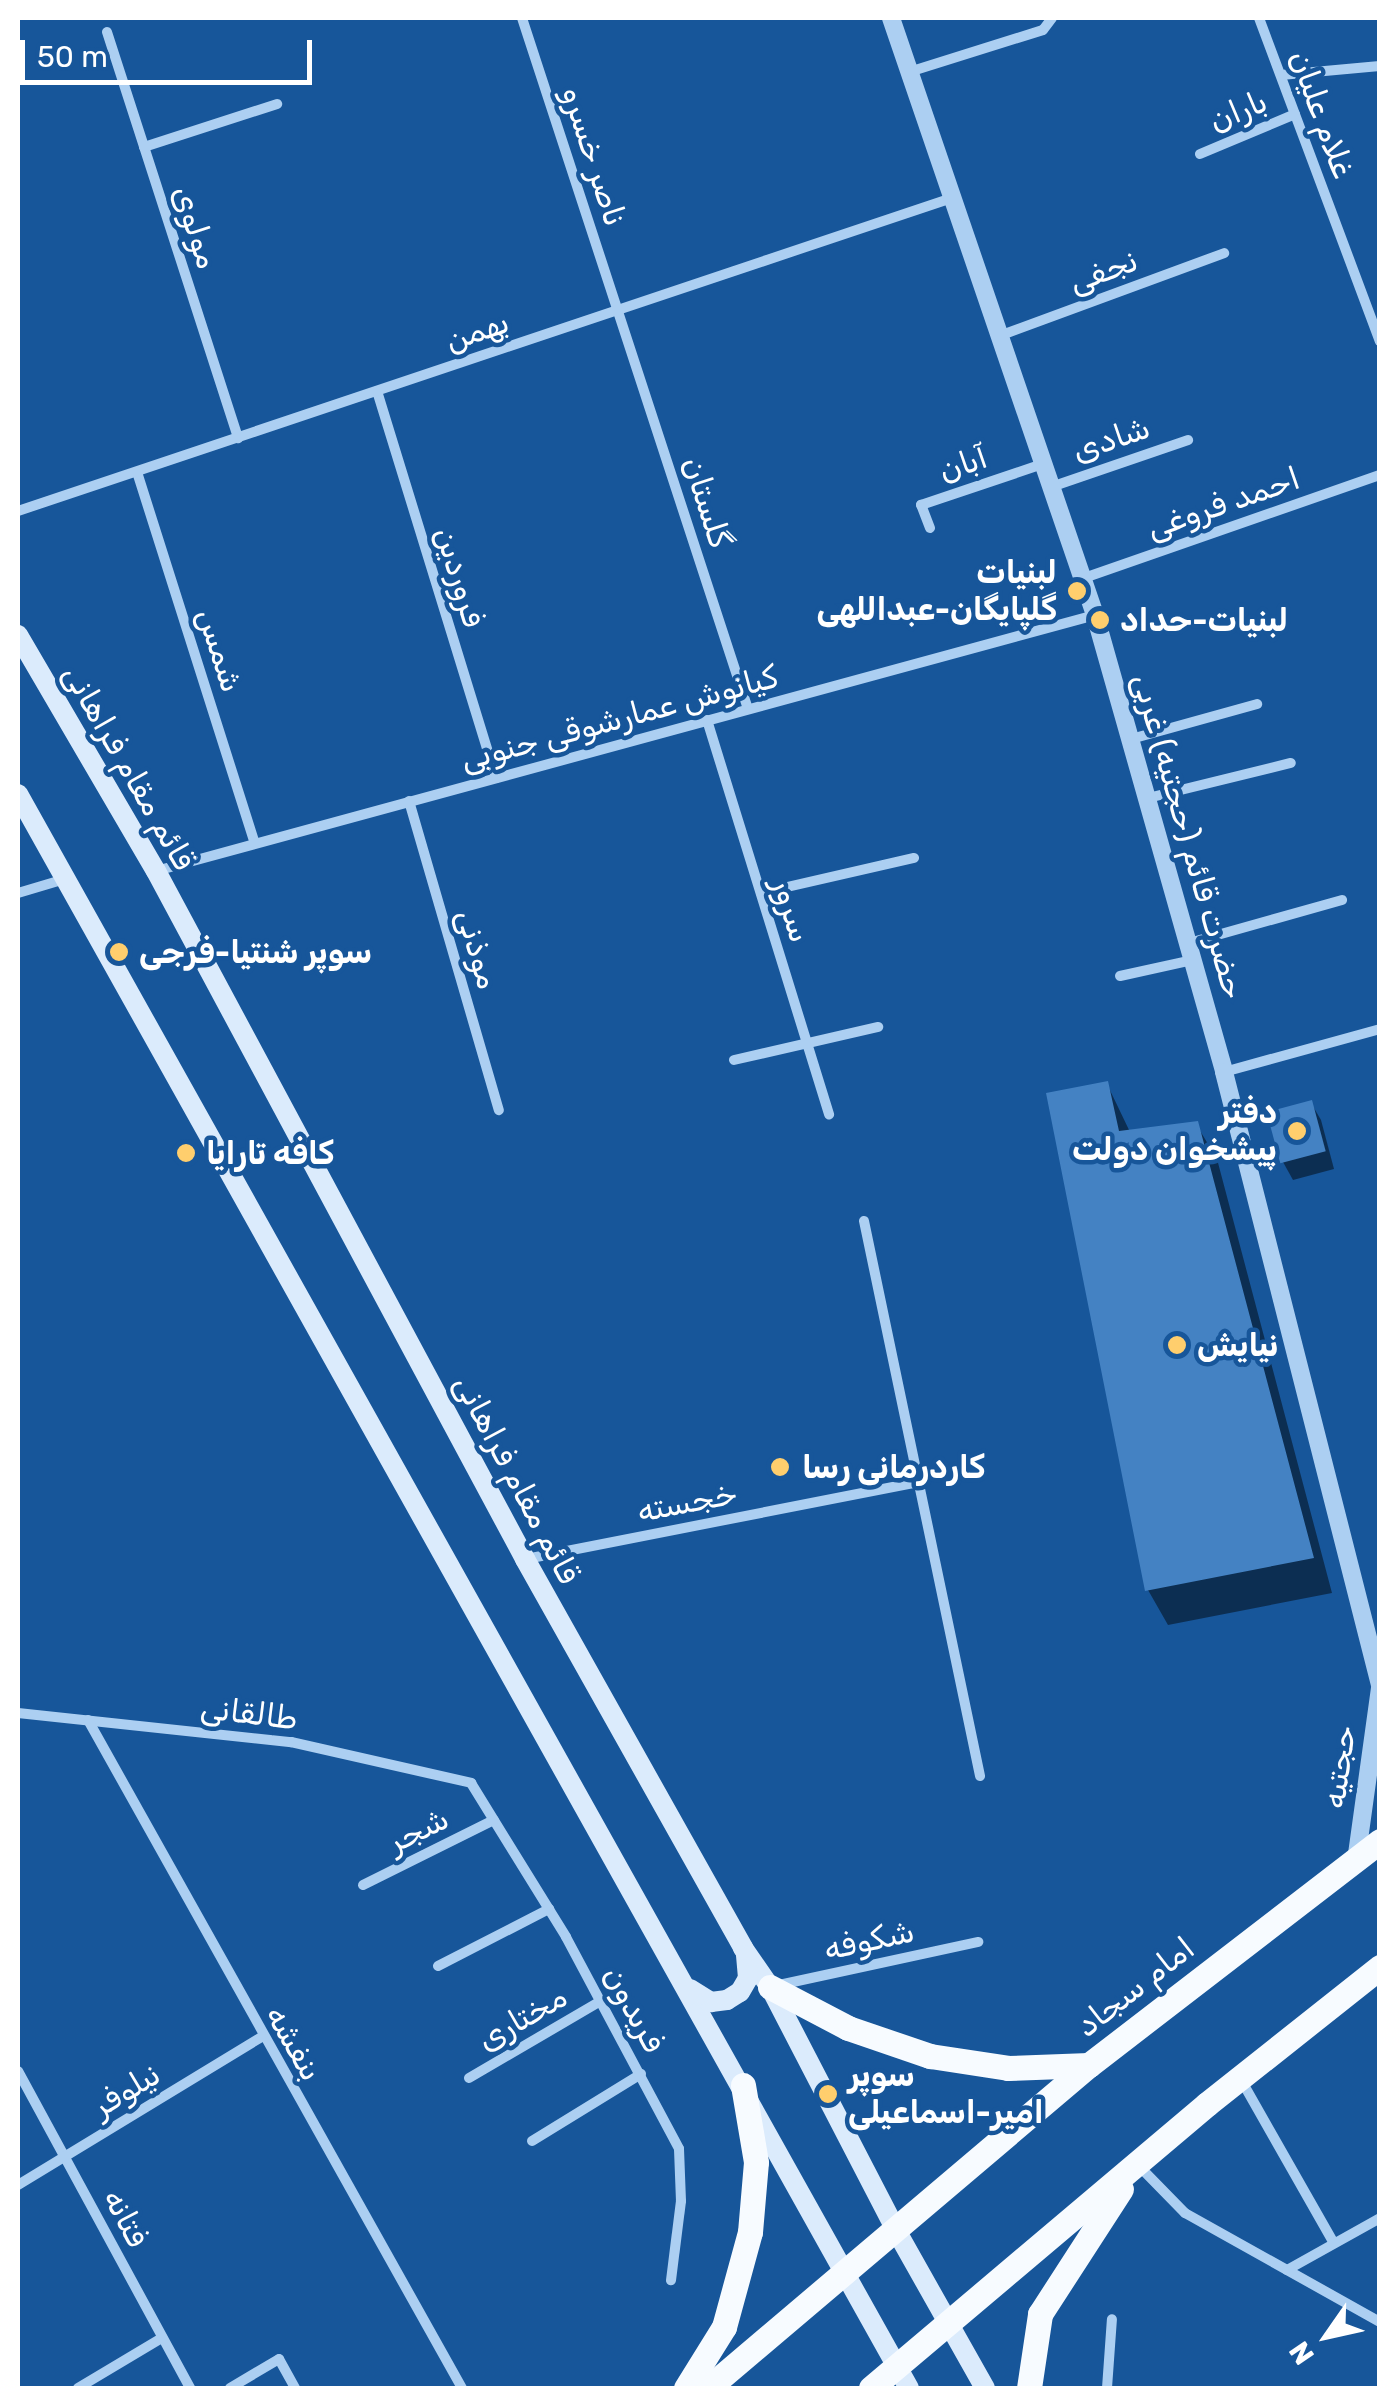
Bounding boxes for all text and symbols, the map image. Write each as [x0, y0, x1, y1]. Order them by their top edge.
scale bar [25, 20, 318, 82]
text: 50 m [37, 39, 108, 75]
street label: غلام علیان [1281, 45, 1363, 183]
street label: ناصر خسرو [553, 81, 635, 231]
street label: باران [1203, 82, 1273, 140]
street label: مولوی [165, 181, 227, 273]
street label: نجفی [1063, 241, 1143, 301]
street label: بهمن [440, 302, 514, 360]
street label: شادی [1067, 408, 1155, 470]
street label: آبان [934, 438, 992, 490]
street label: گلستان [674, 452, 740, 552]
street label: احمد فروغی [1141, 459, 1305, 547]
street label: فروردین [427, 522, 493, 632]
place label: لبنیات گلپایگان-عبداللهی [817, 554, 1057, 629]
marker: لبنیات گلپایگان-عبداللهی [1066, 580, 1088, 602]
place label: لبنیات-حداد [1120, 601, 1288, 639]
street label: شمس [188, 603, 252, 697]
marker: لبنیات-حداد [1089, 609, 1111, 631]
street label: قائم مقام فراهانی [54, 657, 204, 877]
street label: کیانوش عمارشوقی جنوبی [456, 657, 782, 779]
street label: حضرت قائم (حجتیه) غربی [1124, 669, 1254, 1003]
street label: سرور [764, 873, 820, 947]
street label: موذنی [448, 904, 508, 994]
place label: سوپر شنتیا-فرجی [139, 933, 372, 971]
marker: سوپر شنتیا-فرجی [108, 941, 130, 963]
place label: دفتر پیشخوان دولت [1072, 1094, 1277, 1169]
marker: دفتر پیشخوان دولت [1286, 1120, 1308, 1142]
place label: کافه تارایا [206, 1134, 334, 1172]
marker: کافه تارایا [175, 1142, 197, 1164]
place label: نیایش [1197, 1326, 1278, 1364]
marker: نیایش [1166, 1334, 1188, 1356]
street label: قائم مقام فراهانی [446, 1368, 588, 1590]
place label: کاردرمانی رسا [802, 1448, 985, 1486]
marker: کاردرمانی رسا [767, 1454, 793, 1480]
street label: خجسته [634, 1474, 740, 1530]
street label: طالقانی [198, 1688, 300, 1738]
street label: حجتیه [1314, 1723, 1364, 1811]
street label: شجر [381, 1799, 455, 1861]
street label: شکوفه [820, 1912, 918, 1968]
street label: امام سجاد [1068, 1929, 1202, 2045]
street label: فریدون [595, 1959, 673, 2059]
street label: مختاری [470, 1977, 574, 2059]
street label: بنفشه [257, 1999, 331, 2087]
street label: نیلوفر [85, 2055, 167, 2125]
place label: سوپر امیر-اسماعیلی [848, 2057, 1044, 2132]
marker: سوپر امیر-اسماعیلی [817, 2083, 839, 2105]
street label: فتانه [95, 2182, 157, 2254]
north arrow [1277, 2286, 1377, 2386]
text: N [1282, 2335, 1321, 2371]

